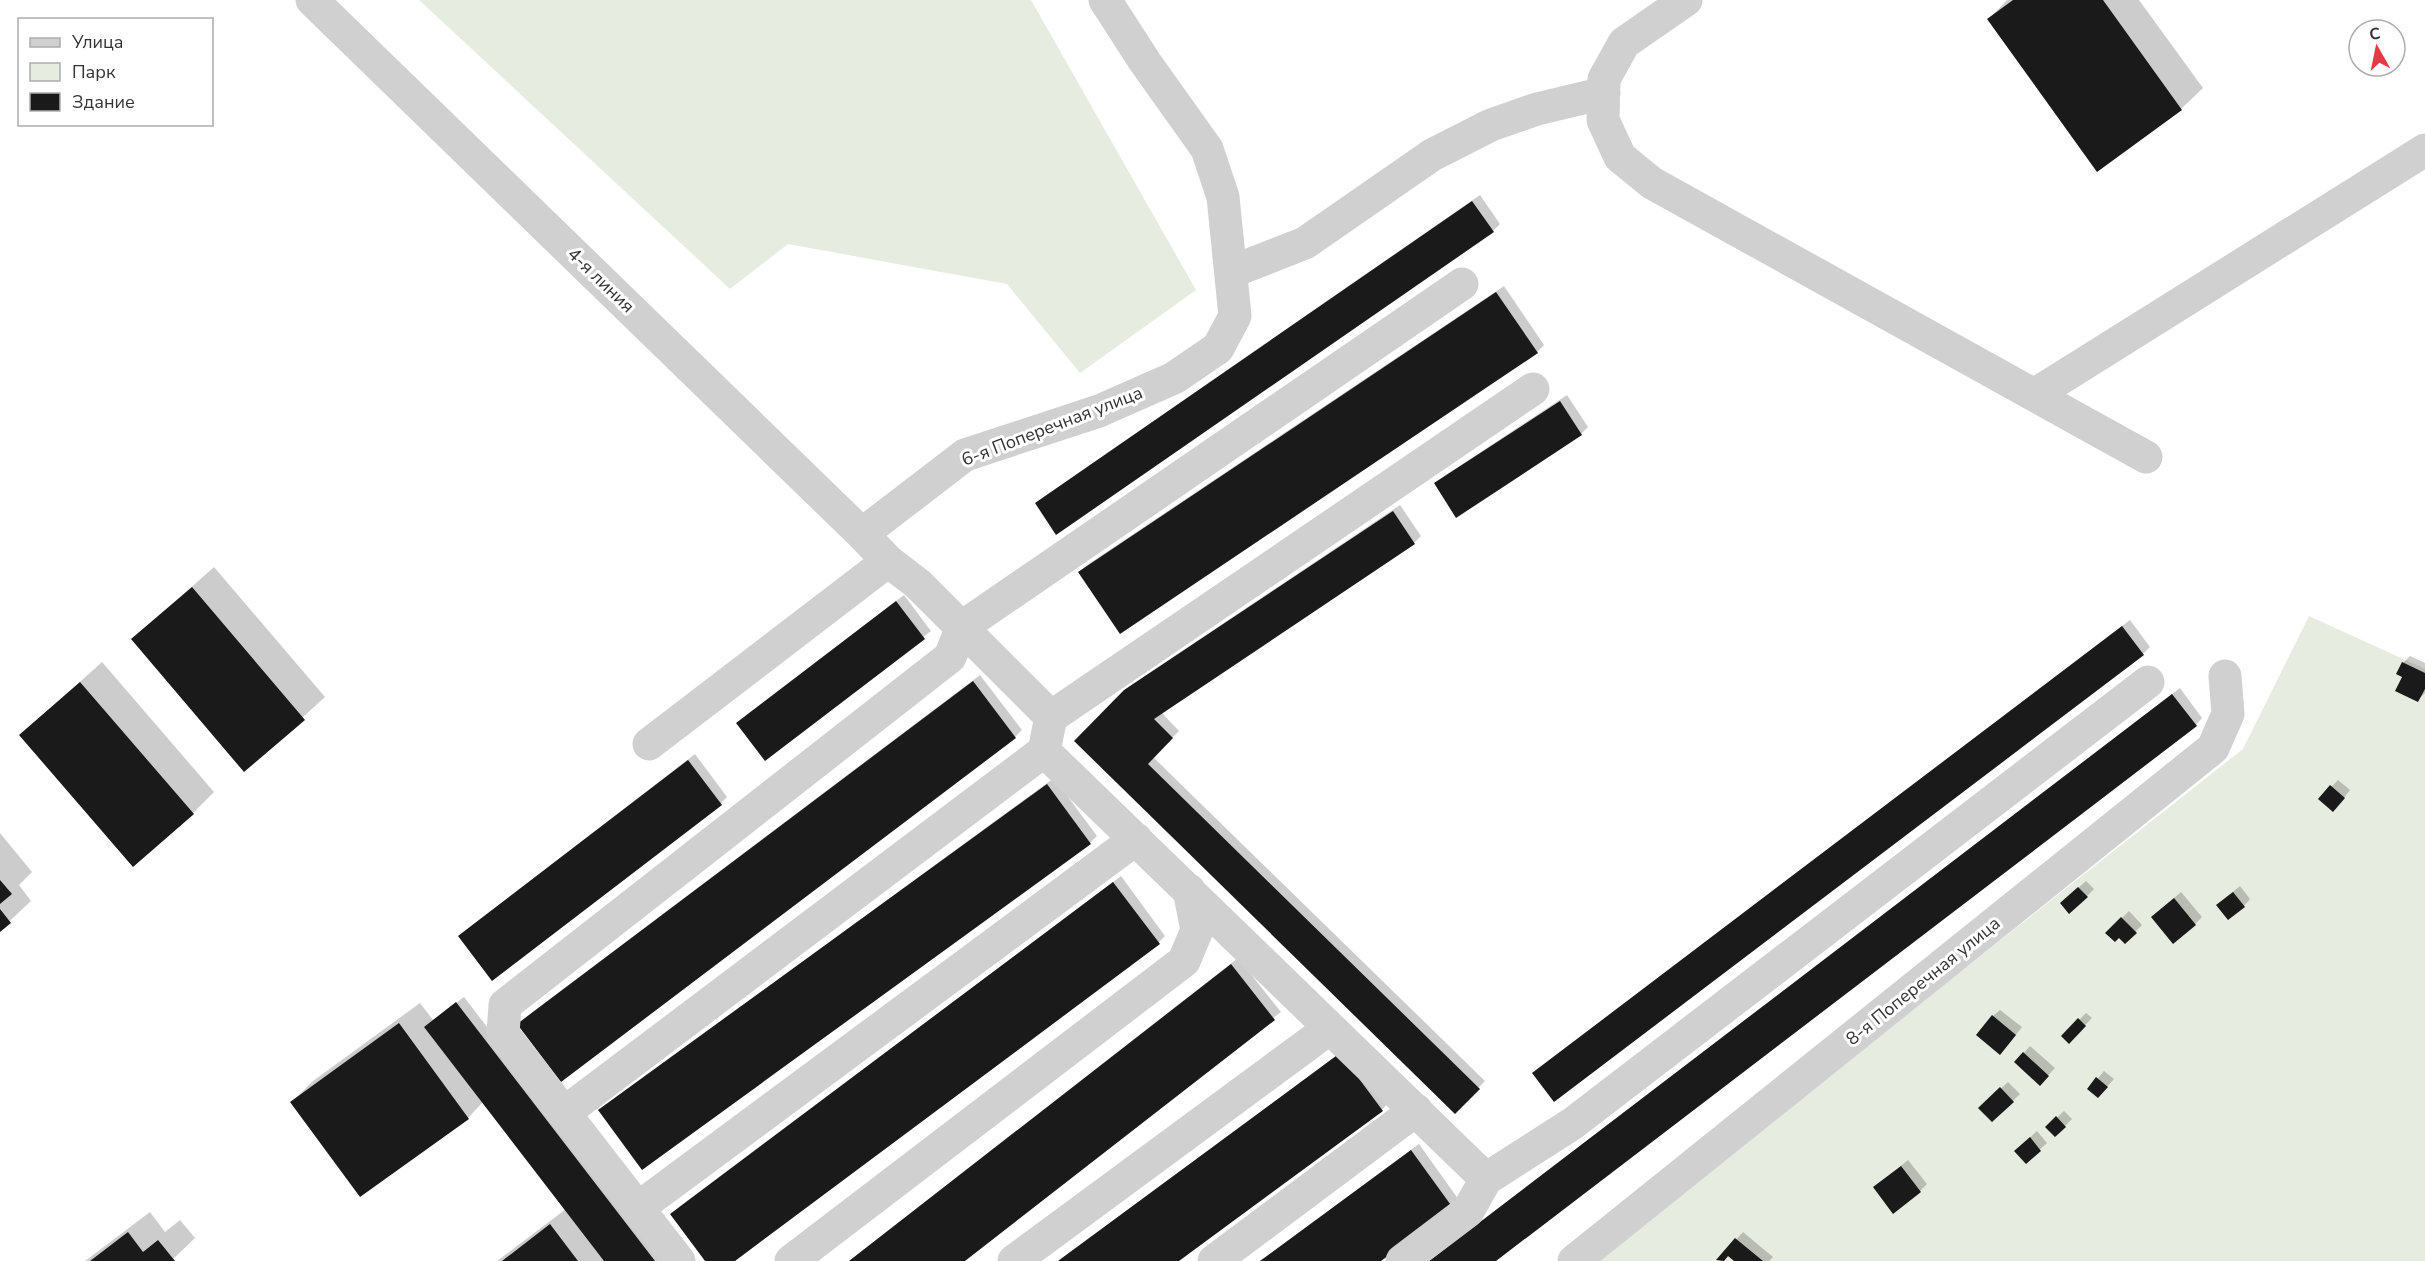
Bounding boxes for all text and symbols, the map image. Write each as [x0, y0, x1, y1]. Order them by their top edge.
legend [18, 18, 213, 126]
north arrow [2347, 18, 2407, 78]
text: С [2368, 22, 2382, 46]
text: Улица [71, 30, 123, 54]
text: Парк [72, 60, 116, 84]
text: Здание [72, 90, 135, 114]
street label: 4-я линия [562, 242, 640, 318]
street label: 6-я Поперечная улица [958, 380, 1146, 472]
street label: 8-я Поперечная улица [1841, 911, 2005, 1051]

